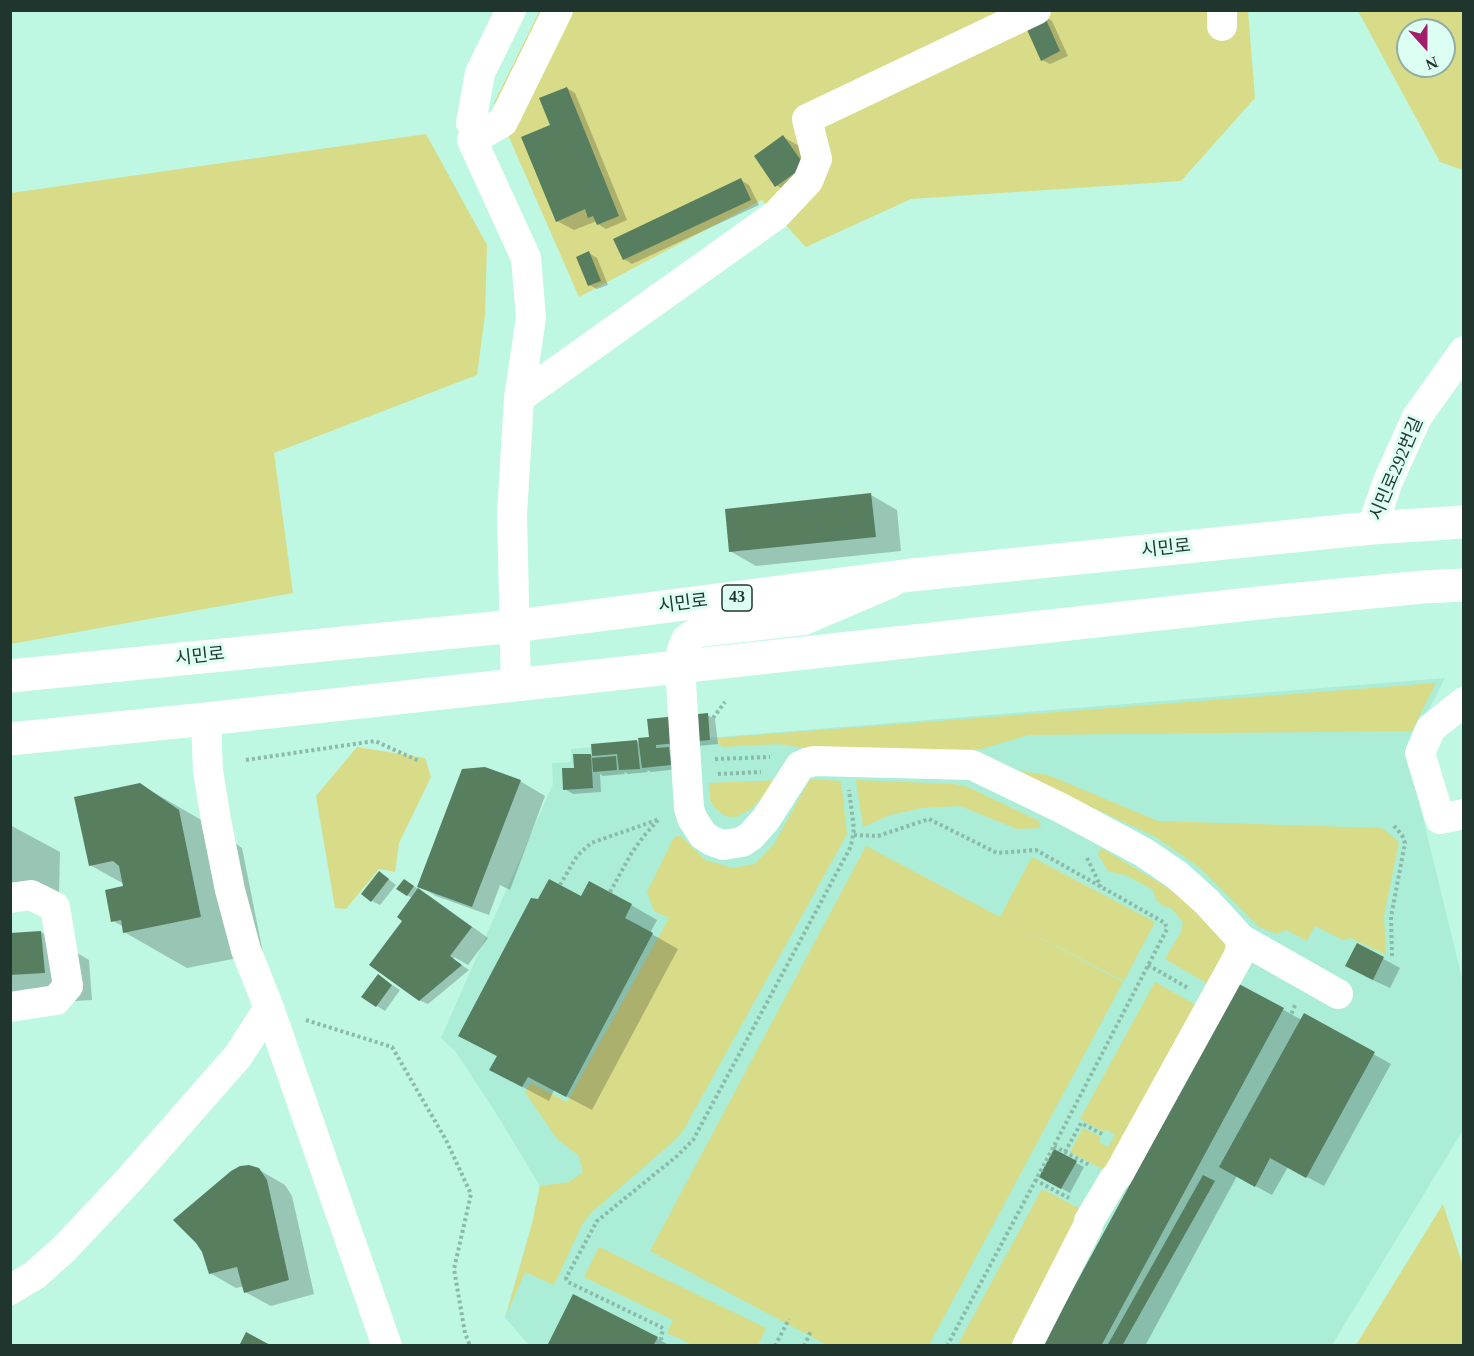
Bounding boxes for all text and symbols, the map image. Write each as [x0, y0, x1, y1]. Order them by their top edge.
north arrow [1396, 18, 1456, 78]
text: N [1423, 53, 1440, 73]
street label: 시민로292번길 [1366, 414, 1428, 524]
street label: 시민로 [1140, 536, 1192, 562]
road number: 43 [722, 585, 752, 611]
street label: 시민로 [657, 590, 709, 618]
street label: 시민로 [174, 644, 226, 670]

